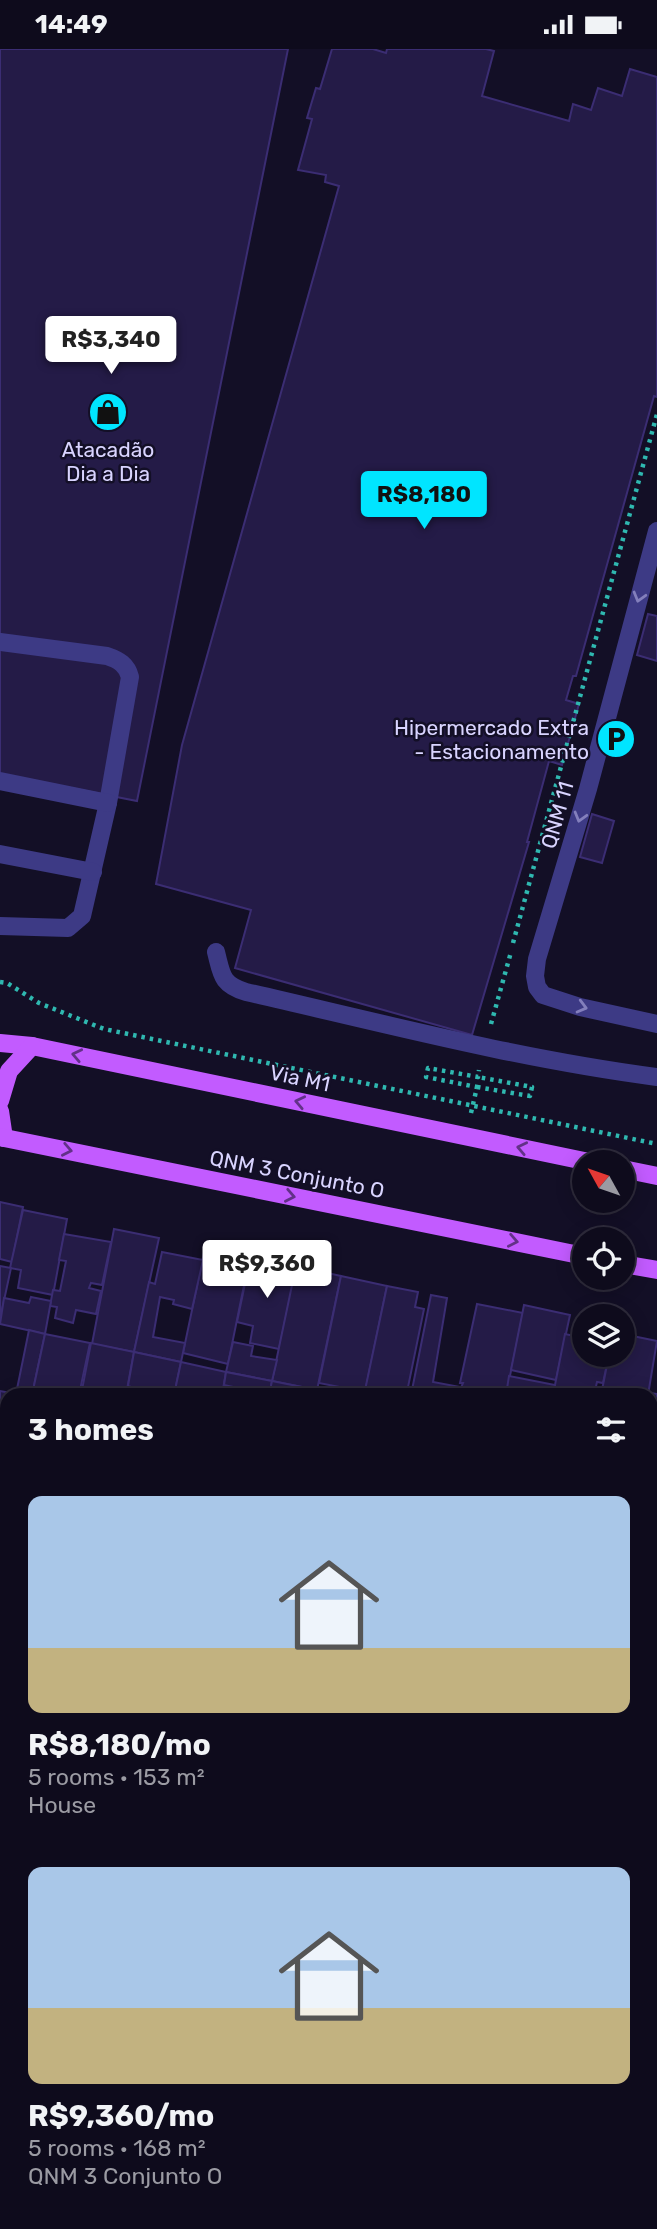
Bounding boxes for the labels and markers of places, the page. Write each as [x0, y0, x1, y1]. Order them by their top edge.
pin: R$3,340 [46, 317, 176, 376]
shop icon: Atacadão Dia a Dia [87, 391, 129, 433]
place label: Atacadão Dia a Dia [62, 437, 154, 486]
pin: R$8,180 [359, 471, 489, 531]
place label: Hipermercado Extra - Estacionamento [394, 715, 589, 764]
parking icon: Hipermercado Extra - Estacionamento [595, 718, 637, 760]
pin: R$9,360 [202, 1241, 332, 1300]

